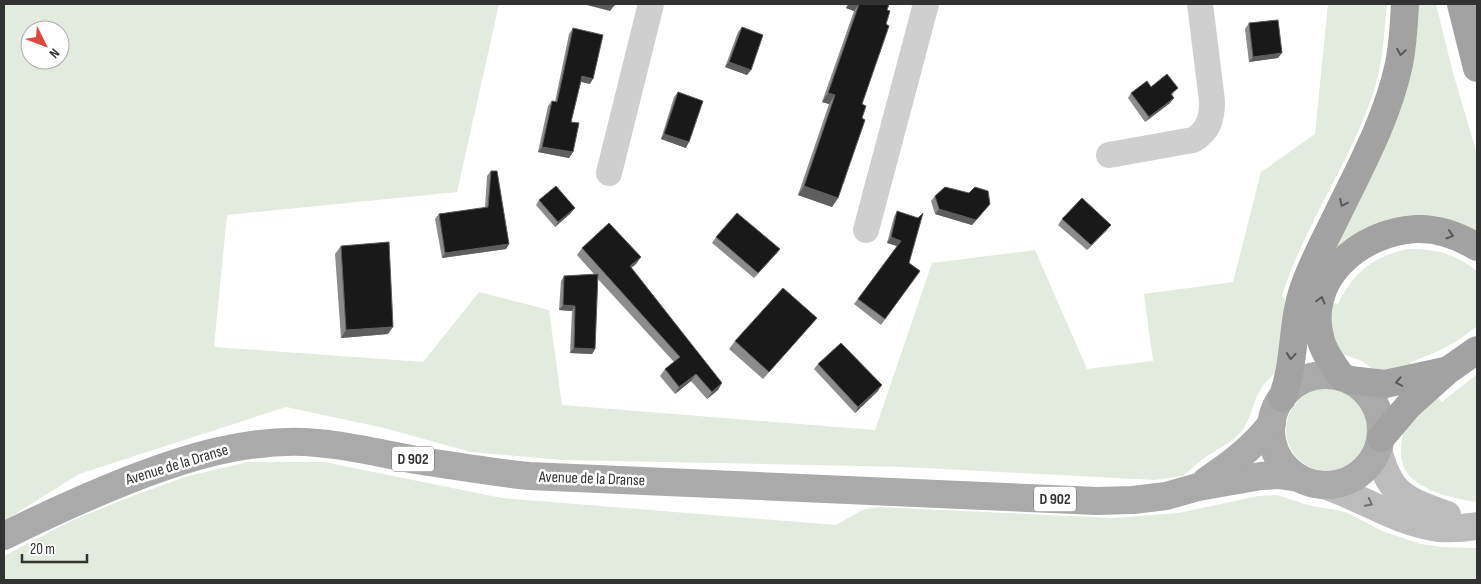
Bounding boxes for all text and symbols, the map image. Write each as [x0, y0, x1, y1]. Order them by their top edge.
north arrow [20, 20, 70, 70]
text: N [45, 45, 63, 62]
one-way arrow [1396, 48, 1406, 57]
one-way arrow [1339, 198, 1349, 207]
one-way arrow [1446, 229, 1454, 239]
one-way arrow [1315, 295, 1326, 304]
one-way arrow [1286, 352, 1297, 360]
one-way arrow [1395, 376, 1404, 386]
street label: Avenue de la Dranse [122, 440, 231, 490]
road number: D 902 [392, 446, 434, 472]
street label: Avenue de la Dranse [538, 468, 645, 490]
road number: D 902 [1034, 486, 1076, 512]
one-way arrow [1364, 497, 1373, 507]
scale bar [22, 532, 88, 564]
text: 20 m [30, 540, 55, 559]

